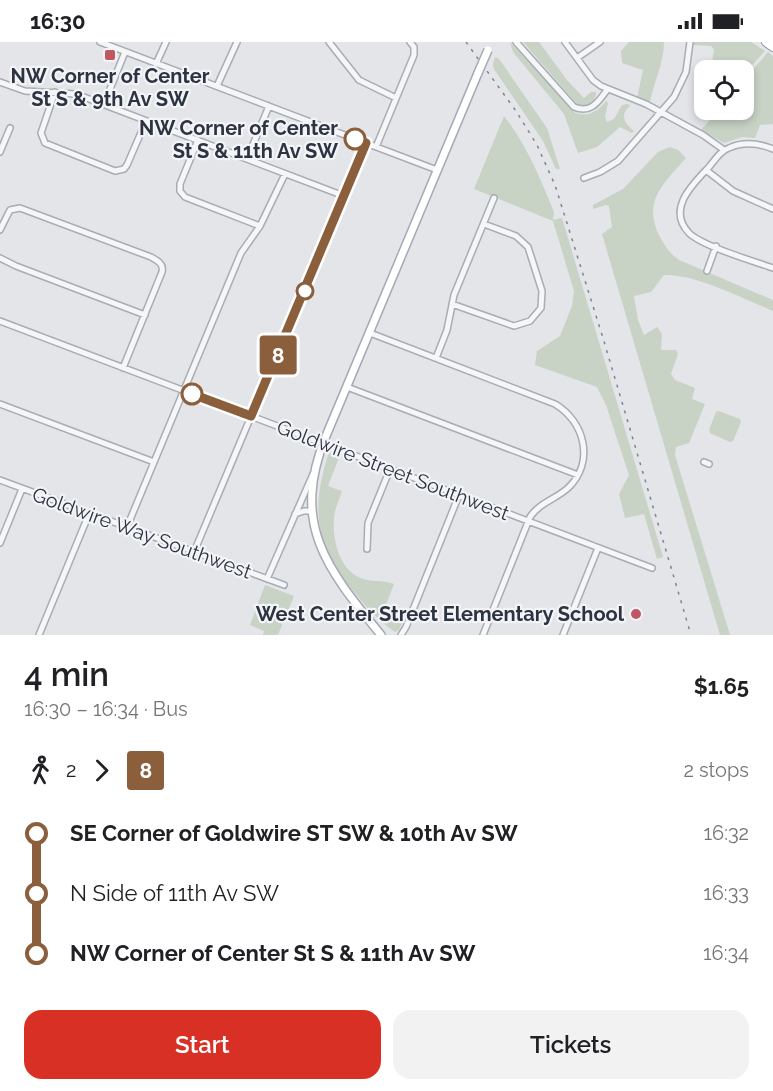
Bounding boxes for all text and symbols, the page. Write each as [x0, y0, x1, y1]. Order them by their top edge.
text: 16:30 [30, 8, 85, 34]
marker: NW Corner of Center St S & 9th Av SW [103, 48, 117, 62]
map controls [694, 60, 754, 120]
button: locate [694, 60, 754, 120]
place label: NW Corner of Center St S & 9th Av SW [11, 64, 210, 111]
place label: NW Corner of Center St S & 11th Av SW [139, 116, 339, 163]
marker: NW Corner of Center St S & 11th Av SW [344, 128, 366, 150]
unlabelled marker [296, 282, 314, 300]
line badge: 8 [258, 336, 298, 374]
text: 8 [272, 343, 284, 368]
unlabelled marker [181, 383, 203, 405]
street label: Goldwire Street Southwest [273, 415, 513, 526]
street label: Goldwire Way Southwest [29, 482, 255, 584]
place label: West Center Street Elementary School [256, 602, 625, 626]
marker: West Center Street Elementary School [629, 607, 643, 621]
text: 4 min [24, 655, 109, 694]
text: $1.65 [694, 673, 749, 699]
text: 16:30 – 16:34 · Bus [24, 697, 188, 721]
icon: walk [24, 754, 57, 787]
icon: forward [85, 754, 118, 787]
text: 2 [66, 758, 76, 782]
text: 8 [139, 758, 152, 783]
text: 2 stops [683, 758, 749, 782]
text: SE Corner of Goldwire ST SW & 10th Av SW [70, 820, 518, 846]
text: 16:32 [704, 821, 749, 845]
text: N Side of 11th Av SW [70, 880, 279, 906]
text: 16:33 [703, 881, 749, 905]
text: NW Corner of Center St S & 11th Av SW [70, 940, 475, 966]
text: 16:34 [703, 941, 749, 965]
button: Start [24, 1010, 381, 1079]
button: Tickets [393, 1010, 749, 1079]

